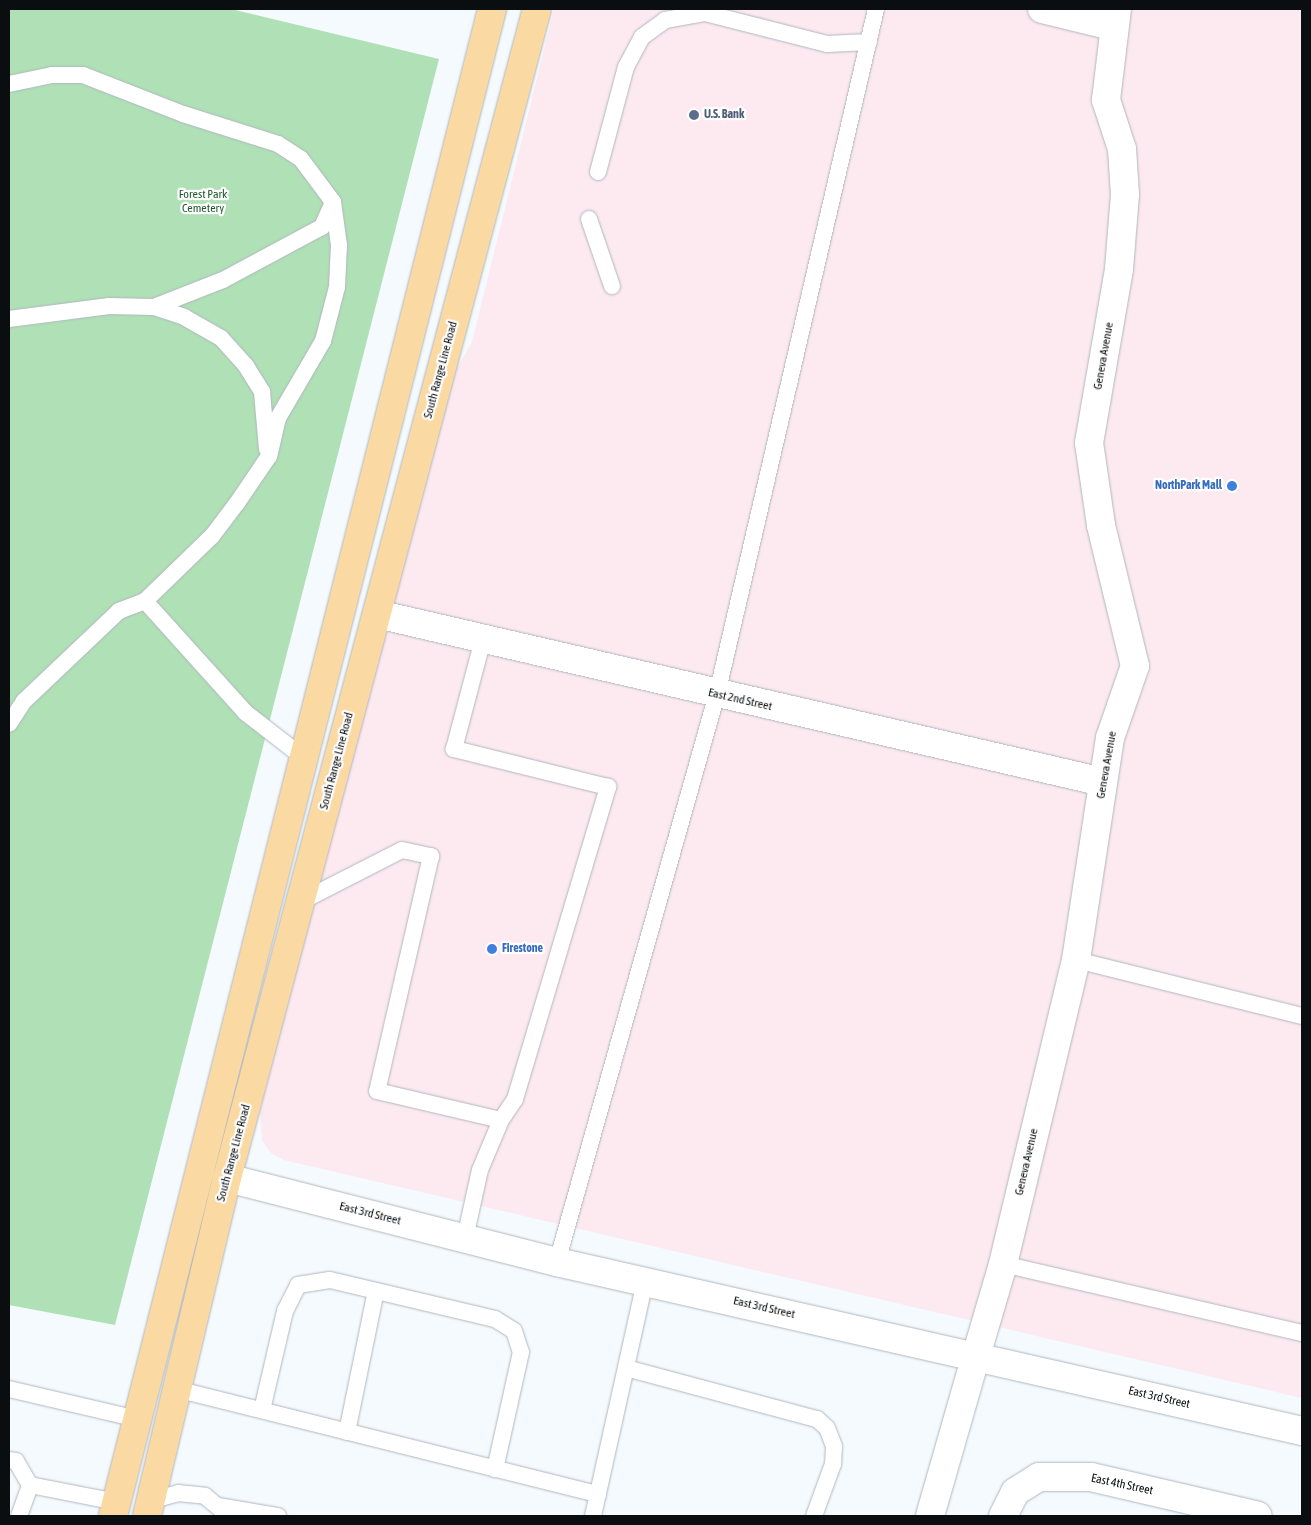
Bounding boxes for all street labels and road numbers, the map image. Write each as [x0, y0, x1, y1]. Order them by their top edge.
street label: South Range Line Road [421, 320, 461, 420]
street label: Geneva Avenue [1091, 321, 1117, 391]
street label: East 2nd Street [707, 686, 773, 714]
street label: South Range Line Road [317, 711, 357, 811]
street label: Geneva Avenue [1094, 730, 1120, 800]
street label: South Range Line Road [214, 1103, 254, 1203]
street label: Geneva Avenue [1012, 1127, 1042, 1197]
street label: East 3rd Street [338, 1199, 402, 1229]
street label: East 3rd Street [732, 1294, 796, 1322]
street label: East 3rd Street [1127, 1384, 1191, 1412]
street label: East 4th Street [1090, 1471, 1154, 1499]

